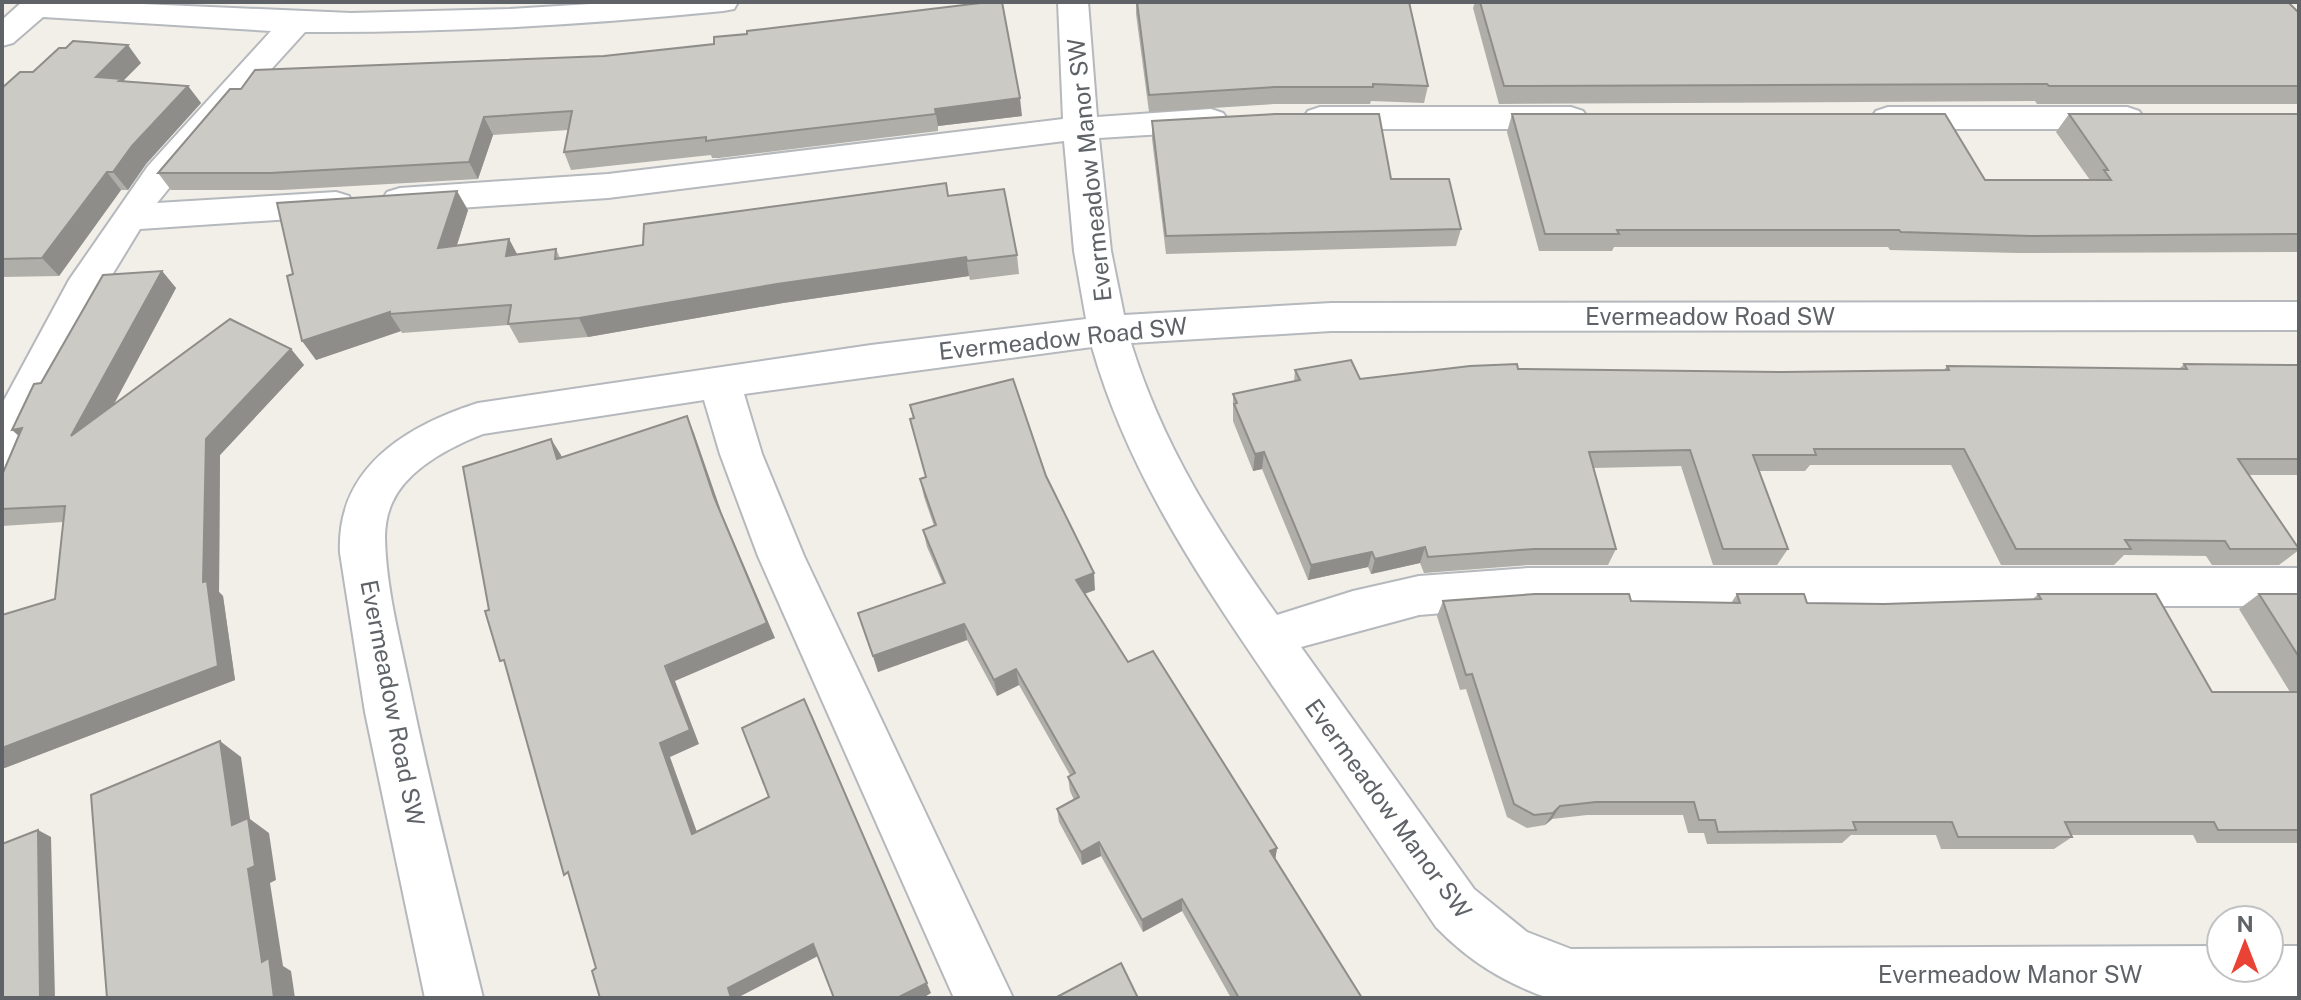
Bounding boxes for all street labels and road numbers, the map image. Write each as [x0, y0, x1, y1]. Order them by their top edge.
street label: Evermeadow Manor SW [1061, 37, 1117, 303]
street label: Evermeadow Road SW [1585, 302, 1835, 330]
street label: Evermeadow Road SW [937, 311, 1189, 365]
street label: Evermeadow Road SW [355, 577, 431, 828]
street label: Evermeadow Manor SW [1300, 693, 1478, 924]
street label: Evermeadow Manor SW [1878, 960, 2142, 988]

